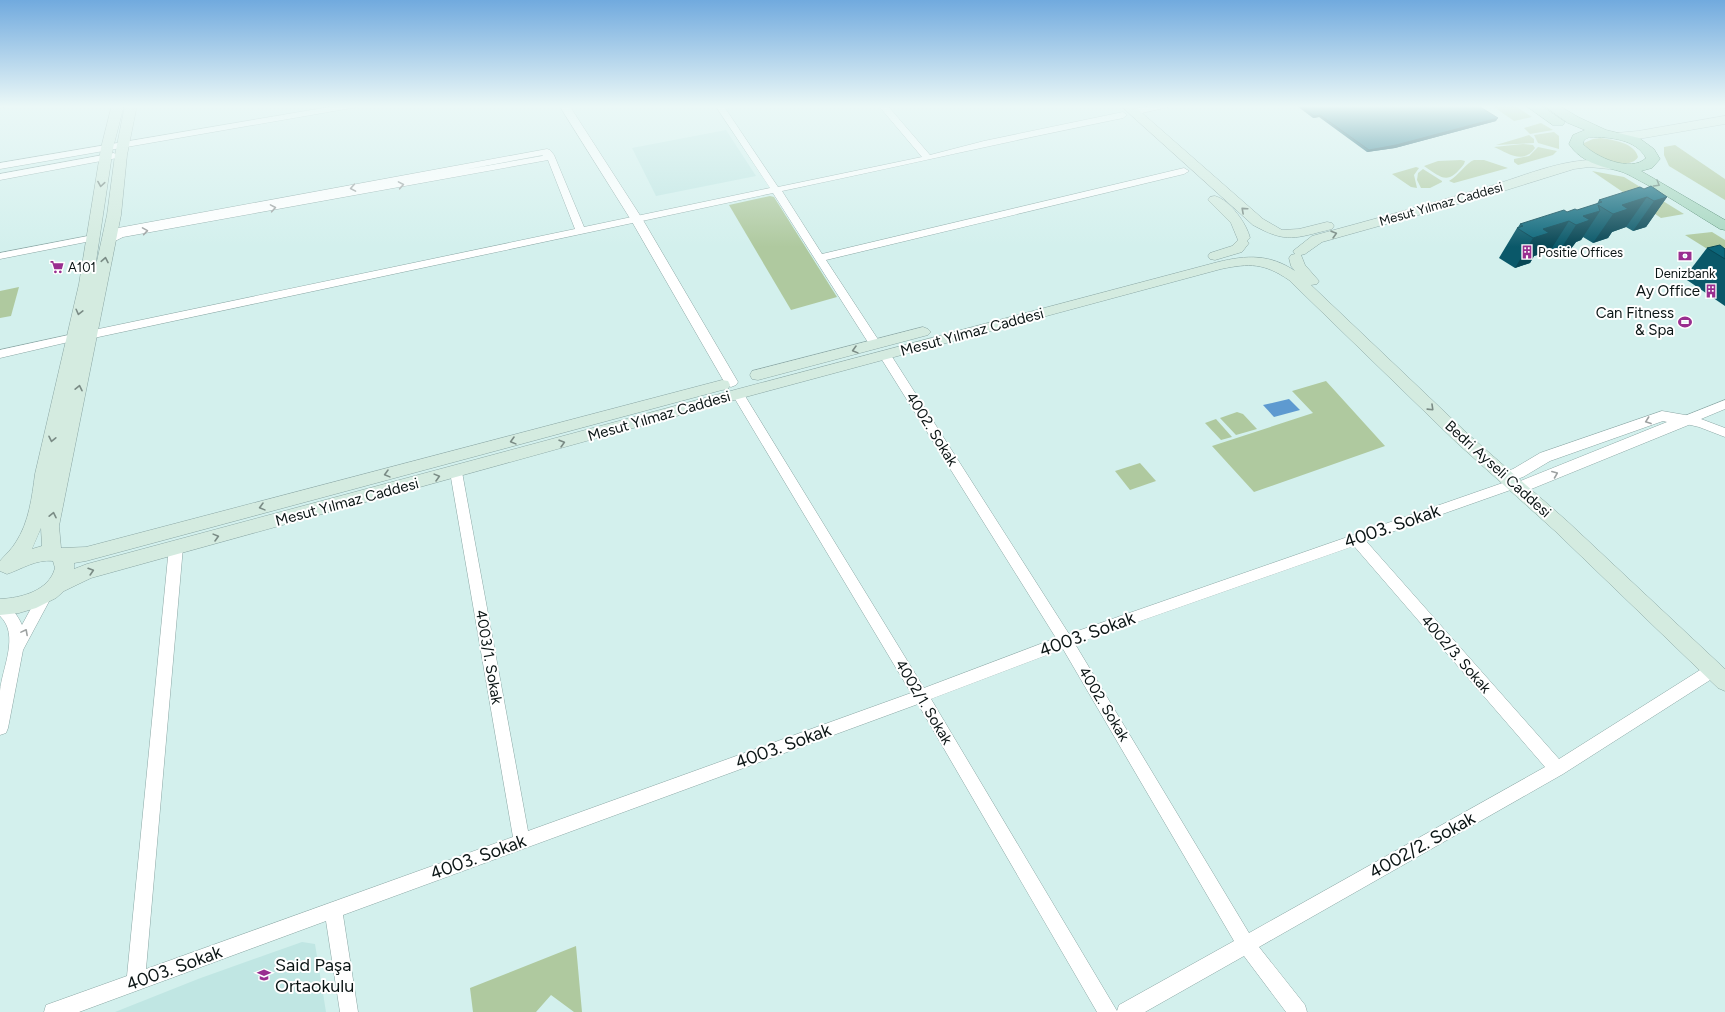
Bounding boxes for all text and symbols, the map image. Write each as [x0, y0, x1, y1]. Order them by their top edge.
street label: Mesut Yılmaz Caddesi [1377, 179, 1505, 229]
one-way arrow [1653, 180, 1660, 187]
one-way arrow [98, 181, 106, 187]
one-way arrow [398, 181, 404, 189]
one-way arrow [350, 183, 356, 192]
one-way arrow [270, 204, 276, 213]
one-way arrow [1241, 207, 1249, 214]
one-way arrow [142, 227, 148, 235]
one-way arrow [1331, 230, 1338, 239]
building icon: Positie Offices [1519, 244, 1535, 260]
place label: Positie Offices [1538, 245, 1623, 260]
bank icon: Denizbank [1677, 248, 1693, 264]
one-way arrow [100, 257, 108, 263]
supermarket icon: A101 [49, 259, 65, 275]
place label: A101 [68, 260, 96, 275]
place label: Denizbank [1655, 266, 1716, 281]
place label: Ay Office [1636, 282, 1700, 300]
building icon: Ay Office [1703, 283, 1719, 299]
street label: Mesut Yılmaz Caddesi [898, 304, 1046, 360]
place label: Can Fitness & Spa [1596, 304, 1674, 339]
one-way arrow [76, 309, 84, 316]
sports icon: Can Fitness & Spa [1677, 314, 1693, 330]
one-way arrow [852, 345, 858, 353]
one-way arrow [74, 384, 82, 391]
street label: Mesut Yılmaz Caddesi [586, 387, 732, 445]
street label: 4002. Sokak [902, 389, 962, 470]
one-way arrow [1426, 403, 1434, 411]
one-way arrow [1645, 416, 1652, 424]
street label: Bedri Ayseli Caddesi [1441, 417, 1555, 521]
one-way arrow [48, 436, 56, 443]
one-way arrow [510, 437, 516, 445]
one-way arrow [559, 439, 565, 447]
one-way arrow [384, 469, 391, 478]
one-way arrow [1551, 470, 1558, 478]
one-way arrow [433, 473, 440, 482]
street label: Mesut Yılmaz Caddesi [273, 474, 421, 530]
street label: 4003. Sokak [1341, 499, 1443, 553]
one-way arrow [258, 503, 265, 511]
one-way arrow [48, 512, 56, 518]
one-way arrow [213, 533, 220, 541]
one-way arrow [87, 567, 94, 576]
street label: 4003. Sokak [1036, 606, 1138, 661]
street label: 4003/1. Sokak [472, 608, 506, 706]
street label: 4002/3. Sokak [1417, 611, 1495, 697]
one-way arrow [20, 629, 28, 636]
street label: 4002/1. Sokak [892, 656, 957, 748]
street label: 4002. Sokak [1075, 663, 1134, 745]
street label: 4003. Sokak [732, 718, 834, 773]
street label: 4002/2. Sokak [1365, 807, 1479, 883]
street label: 4003. Sokak [427, 829, 529, 884]
street label: 4003. Sokak [123, 940, 225, 995]
place label: Said Paşa Ortaokulu [275, 954, 354, 997]
school or university icon: Said Paşa Ortaokulu [256, 967, 272, 983]

